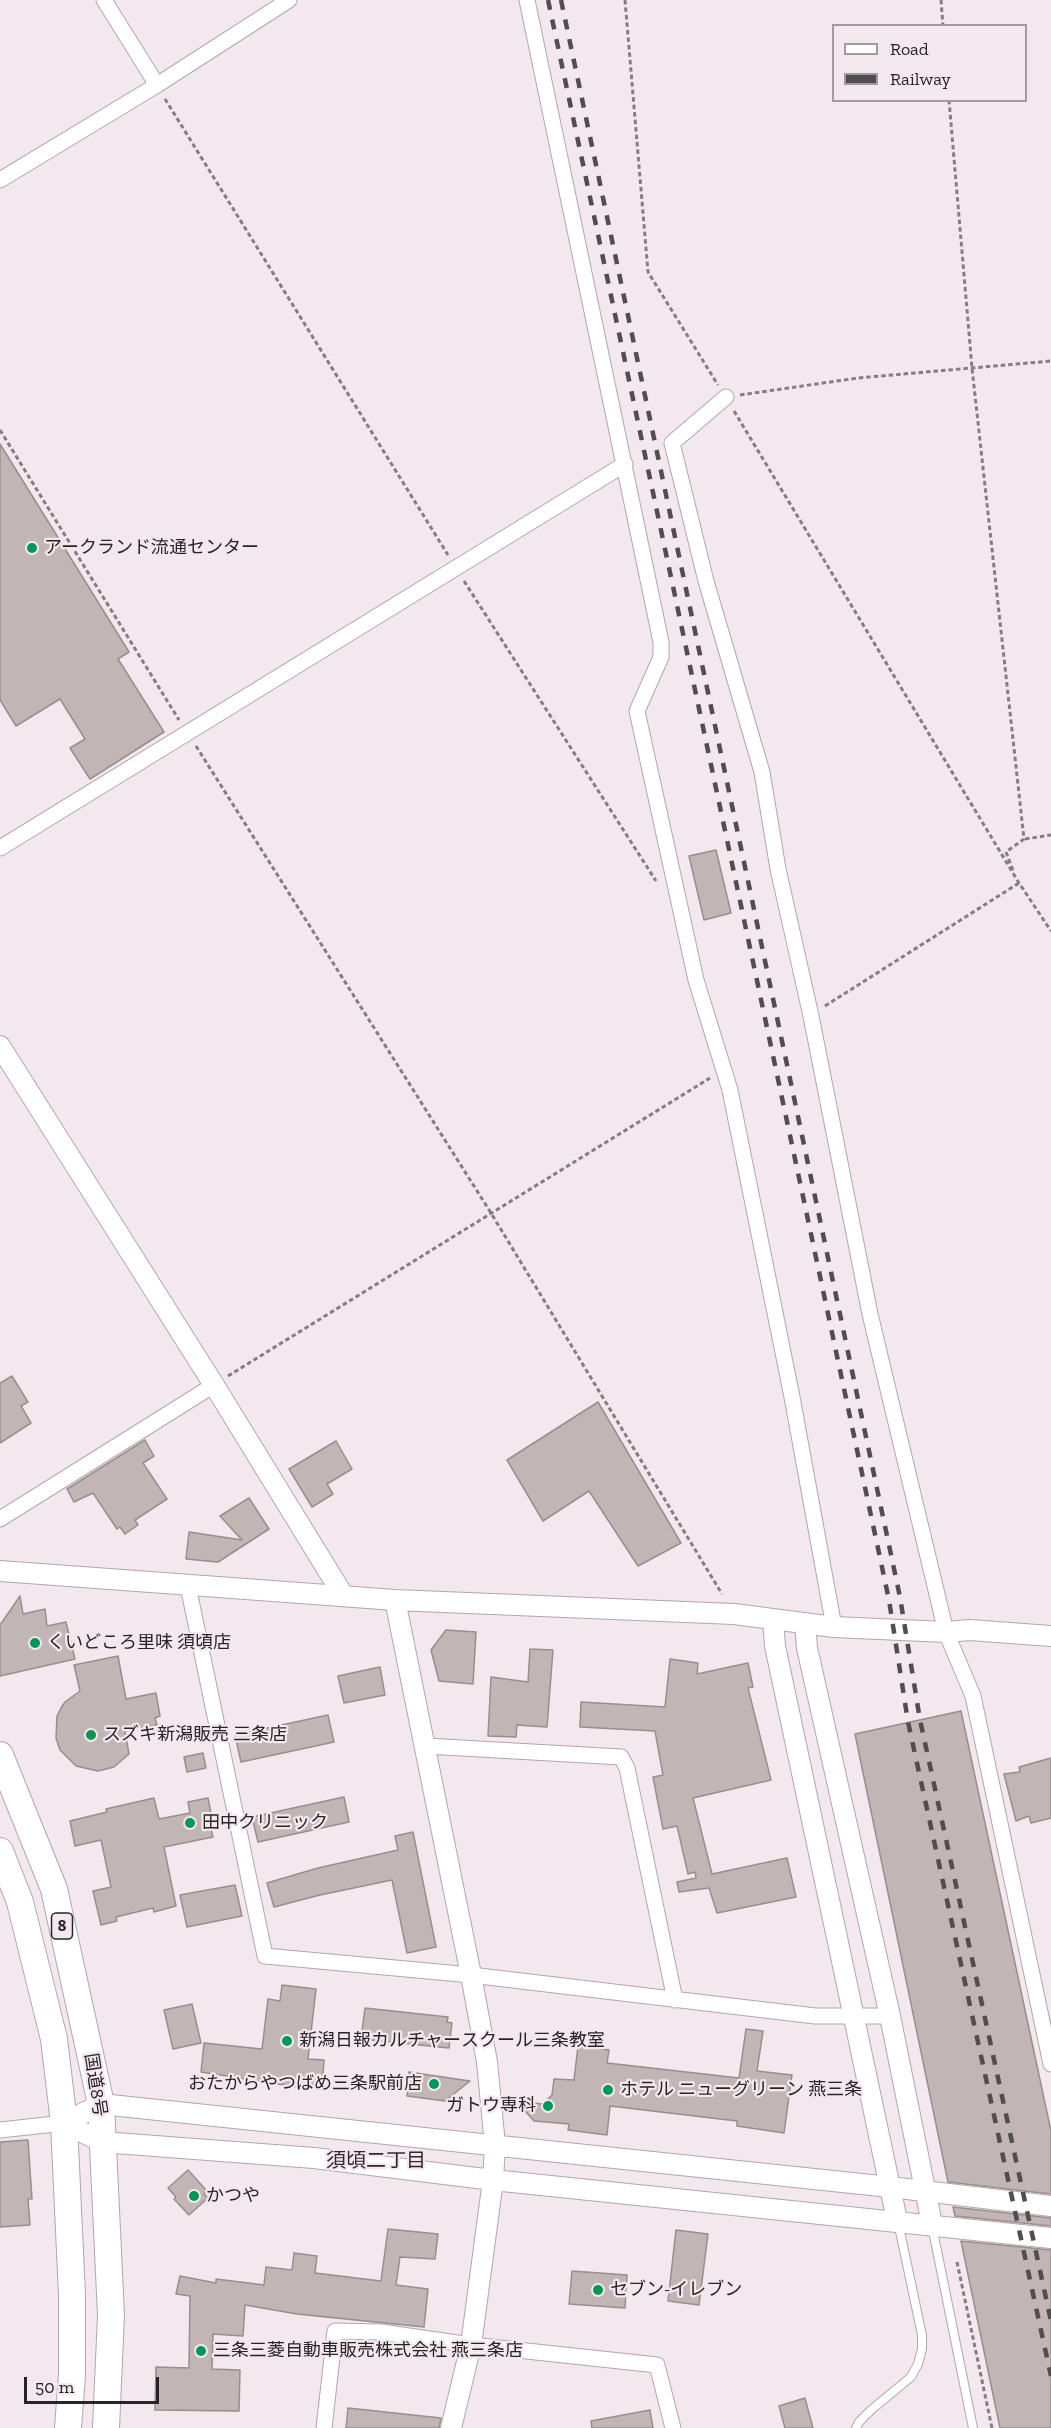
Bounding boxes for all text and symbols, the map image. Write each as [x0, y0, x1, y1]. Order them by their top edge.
legend [832, 24, 1027, 102]
text: Road [890, 38, 929, 60]
text: Railway [890, 68, 951, 90]
place label: アークランド流通センター [44, 537, 259, 559]
marker: アークランド流通センター [25, 541, 39, 555]
place label: くいどころ里味 須頃店 [47, 1632, 231, 1654]
marker: くいどころ里味 須頃店 [28, 1636, 42, 1650]
place label: スズキ新潟販売 三条店 [103, 1724, 287, 1746]
marker: スズキ新潟販売 三条店 [84, 1728, 98, 1742]
place label: 田中クリニック [202, 1812, 328, 1834]
marker: 田中クリニック [183, 1816, 197, 1830]
road number: 8 [52, 1913, 72, 1939]
place label: 新潟日報カルチャースクール三条教室 [299, 2030, 605, 2052]
marker: 新潟日報カルチャースクール三条教室 [280, 2034, 294, 2048]
street label: 国道8号 [79, 2052, 111, 2118]
place label: おたからやつばめ三条駅前店 [188, 2073, 422, 2095]
marker: おたからやつばめ三条駅前店 [427, 2077, 441, 2091]
place label: ホテル ニューグリーン 燕三条 [620, 2079, 862, 2101]
marker: ホテル ニューグリーン 燕三条 [601, 2083, 615, 2097]
place label: ガトウ専科 [446, 2095, 536, 2117]
marker: ガトウ専科 [541, 2099, 555, 2113]
district label: 須頃二丁目 [326, 2149, 426, 2173]
place label: かつや [206, 2185, 260, 2207]
marker: かつや [187, 2189, 201, 2203]
place label: セブン-イレブン [610, 2279, 742, 2301]
marker: セブン-イレブン [591, 2283, 605, 2297]
place label: 三条三菱自動車販売株式会社 燕三条店 [213, 2340, 523, 2362]
marker: 三条三菱自動車販売株式会社 燕三条店 [194, 2344, 208, 2358]
scale bar [27, 2365, 162, 2403]
text: 50 m [35, 2376, 74, 2398]

